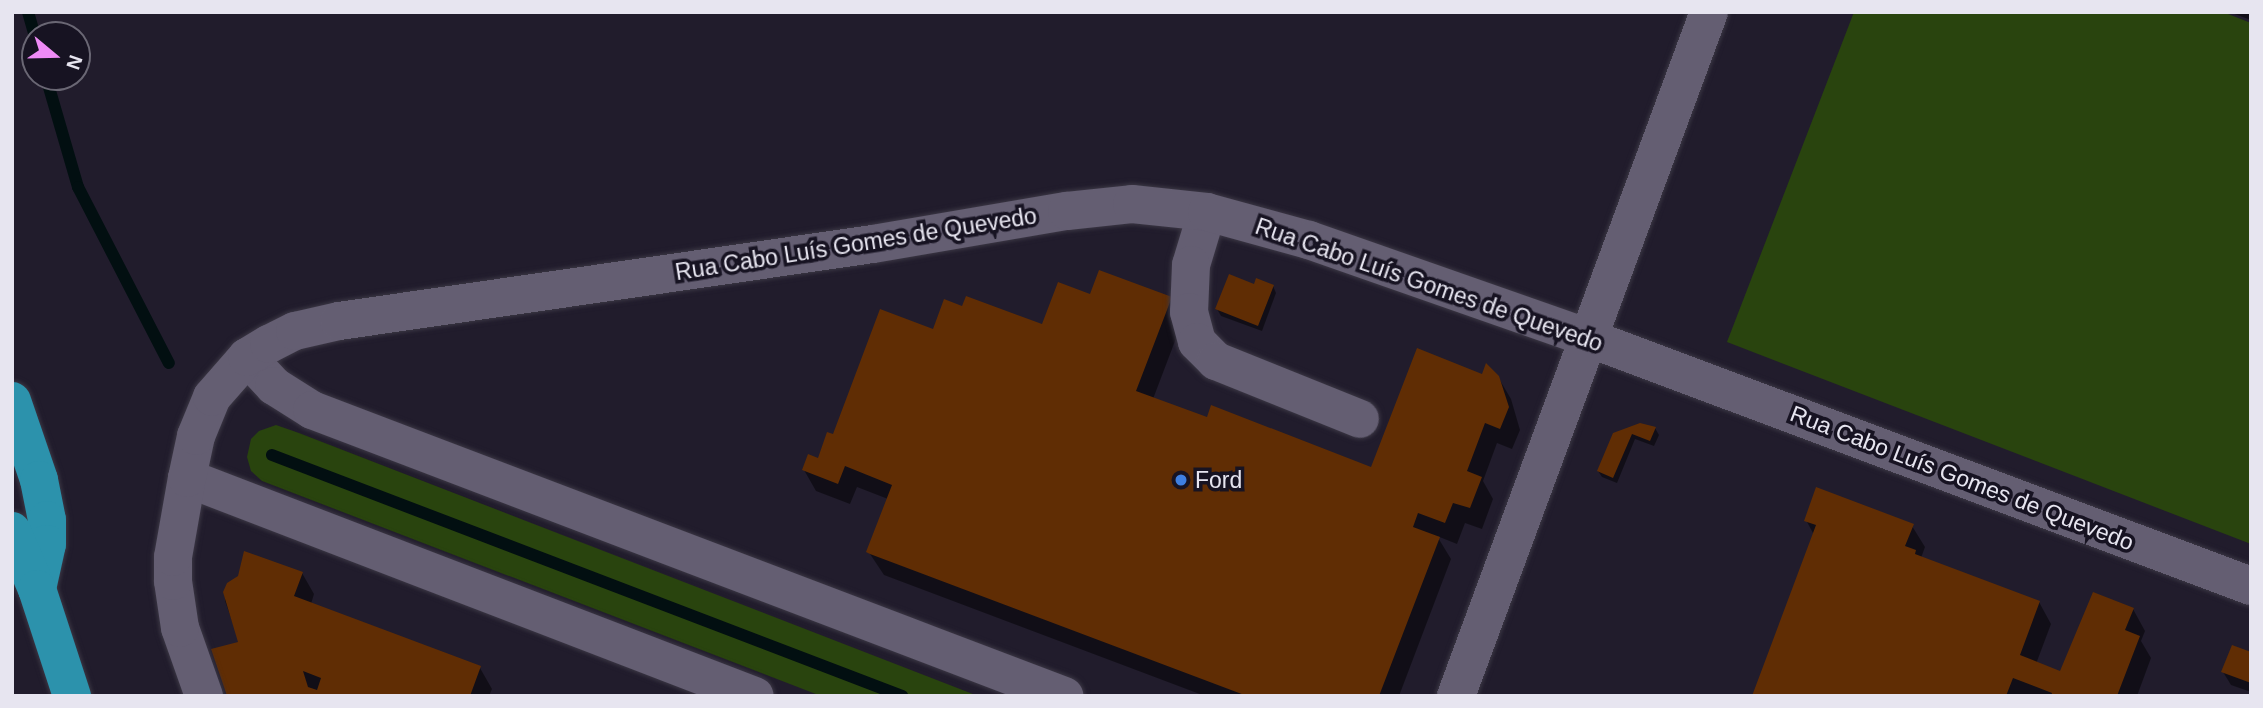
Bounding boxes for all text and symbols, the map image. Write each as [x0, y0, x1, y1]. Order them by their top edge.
north arrow [21, 21, 91, 91]
text: N [62, 52, 87, 72]
street label: Rua Cabo Luís Gomes de Quevedo [673, 202, 1039, 286]
street label: Rua Cabo Luís Gomes de Quevedo [1252, 212, 1606, 358]
street label: Rua Cabo Luís Gomes de Quevedo [1786, 400, 2138, 556]
place label: Ford [1195, 466, 1242, 494]
marker: Ford [1173, 472, 1189, 488]

